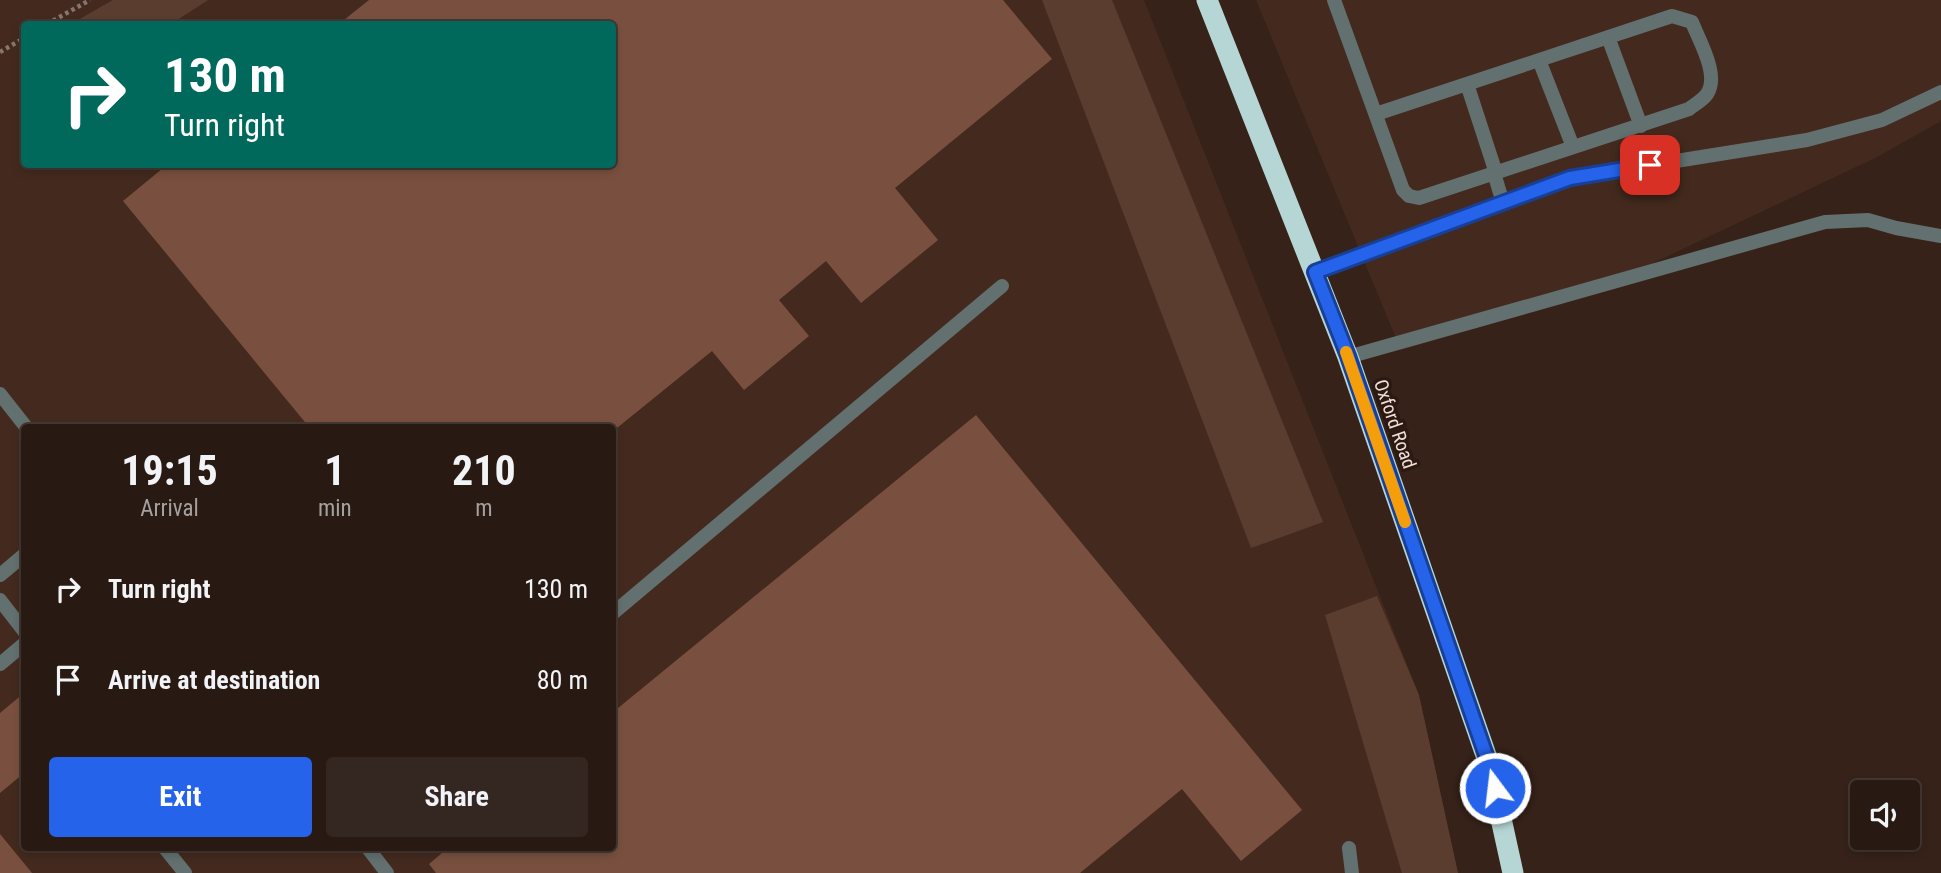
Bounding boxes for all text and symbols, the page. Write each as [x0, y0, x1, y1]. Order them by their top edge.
text: 130 m [164, 47, 286, 104]
icon: right [49, 49, 140, 140]
text: Turn right [164, 106, 285, 144]
pin [1620, 135, 1680, 195]
icon: arrive [1631, 146, 1669, 184]
street label: Oxford Road [1369, 376, 1421, 472]
text: 19:15 [121, 446, 218, 495]
text: 1 [324, 446, 345, 495]
text: 210 [452, 446, 516, 495]
text: Arrival [140, 495, 199, 522]
text: min [318, 495, 352, 522]
text: m [475, 495, 492, 522]
icon: right [49, 570, 87, 608]
text: Turn right [108, 574, 210, 604]
text: 130 m [524, 574, 588, 604]
icon: arrive [49, 661, 87, 699]
text: Arrive at destination [108, 665, 320, 695]
text: 80 m [537, 665, 588, 695]
position arrow [1458, 751, 1532, 825]
button: Exit [49, 757, 312, 837]
button: Share [326, 757, 588, 837]
map controls [1850, 780, 1920, 850]
button: sound [1850, 780, 1920, 850]

